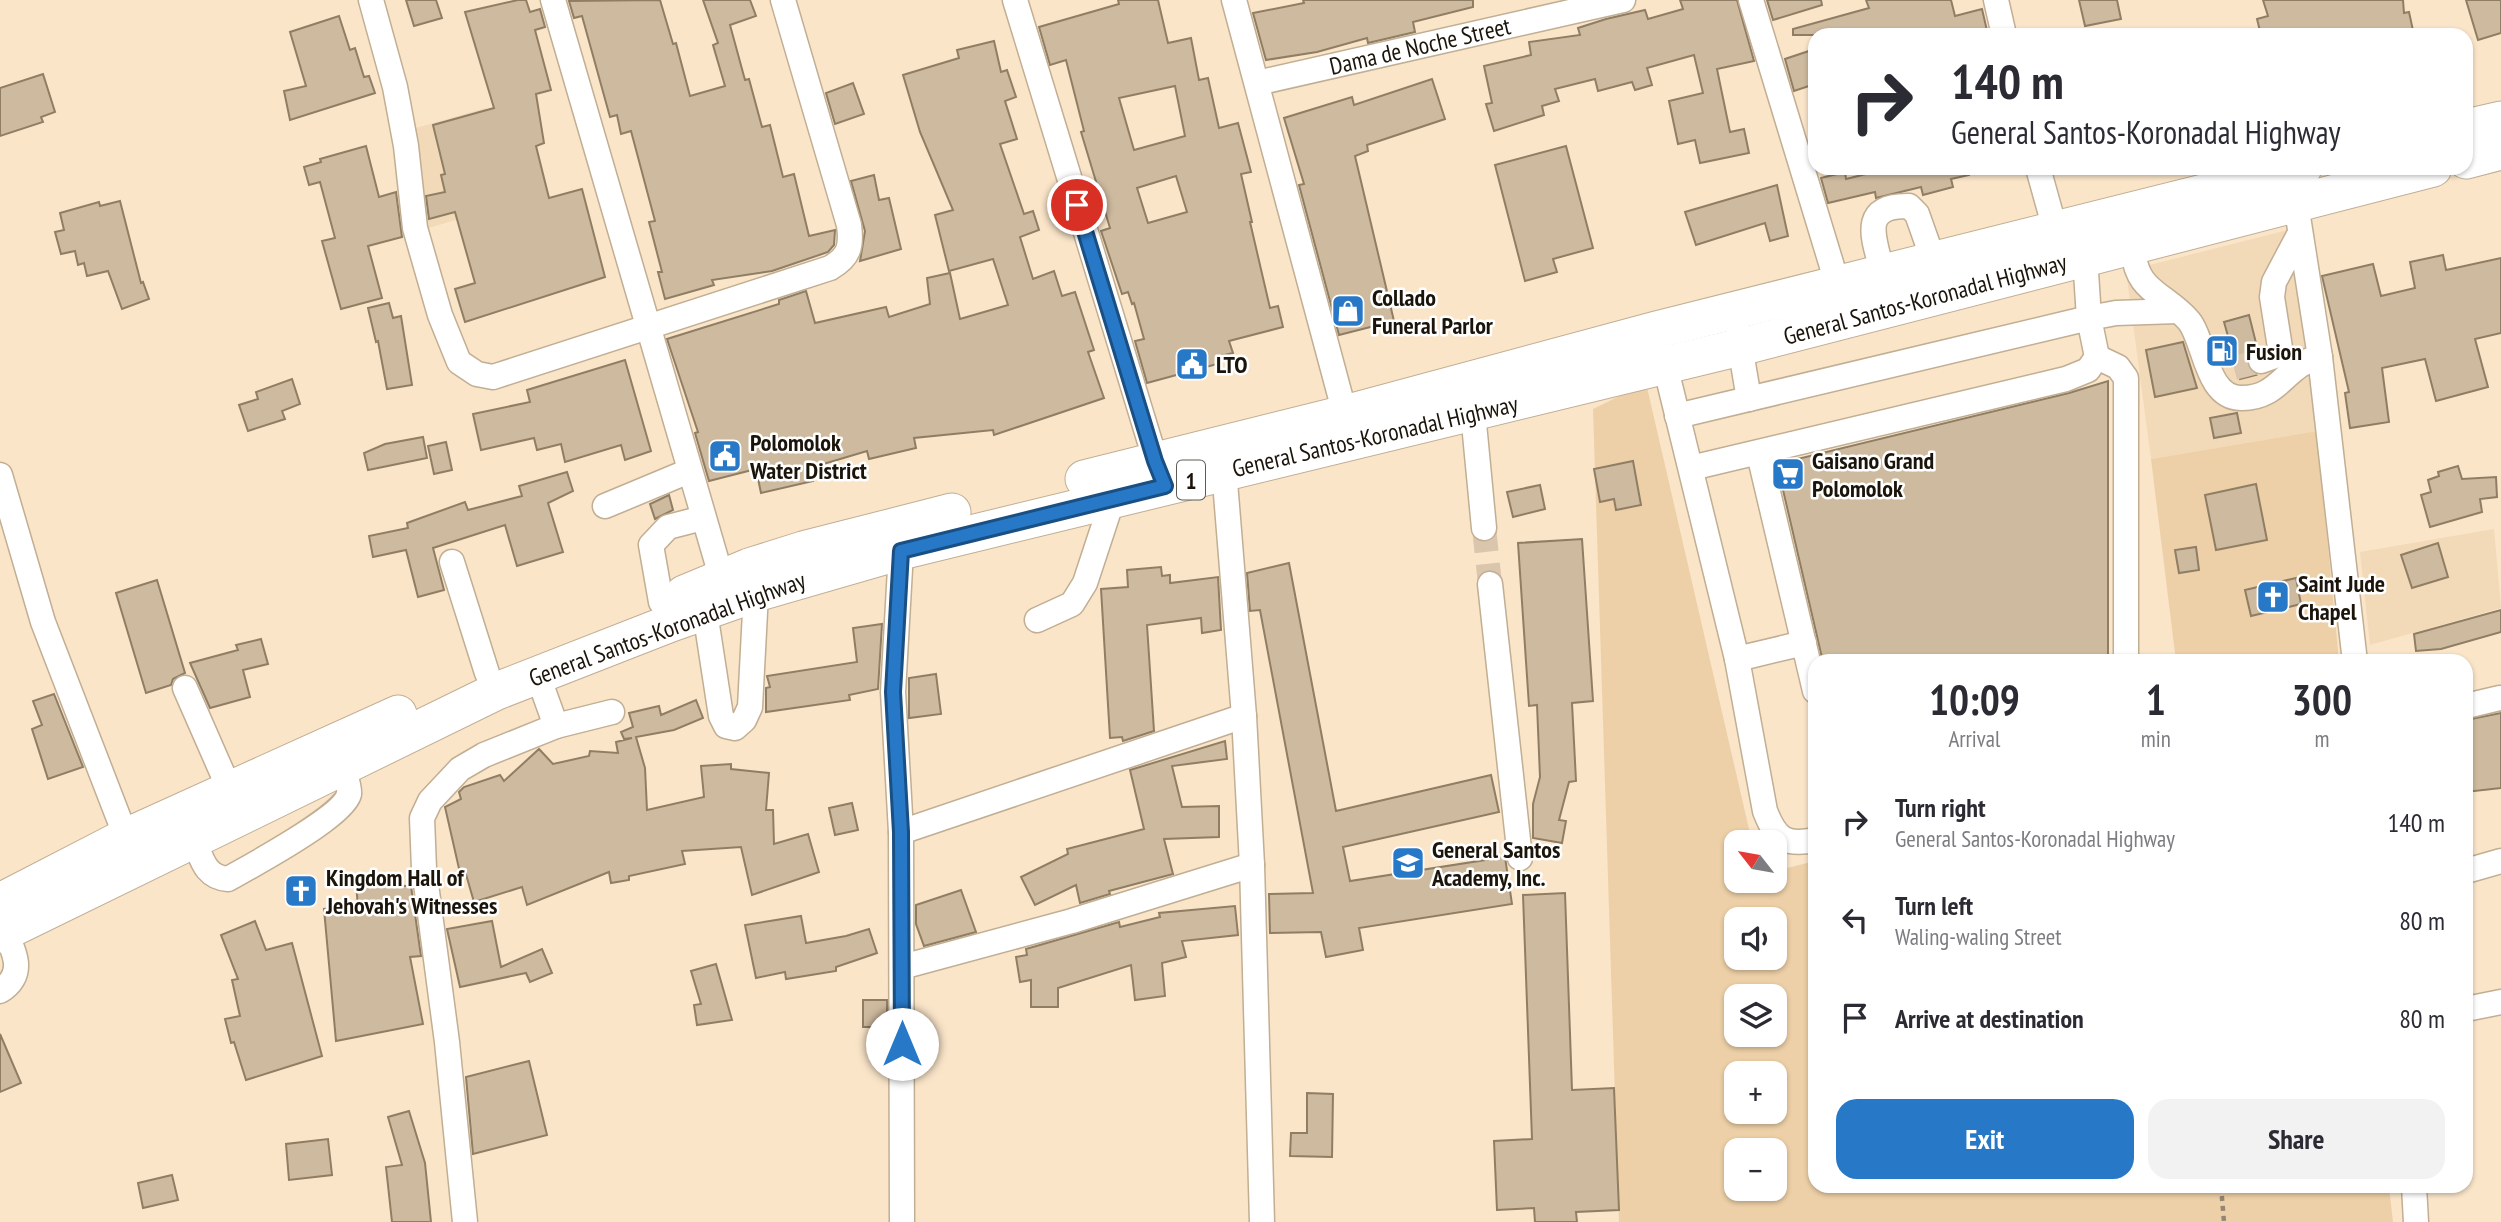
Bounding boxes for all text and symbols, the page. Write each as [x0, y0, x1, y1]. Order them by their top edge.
street label: Dama de Noche Street [1326, 10, 1514, 82]
text: 140 m [1951, 49, 2064, 113]
icon: right [1836, 56, 1927, 147]
text: General Santos-Koronadal Highway [1951, 111, 2340, 153]
pin [1047, 175, 1107, 235]
icon: arrive [1058, 186, 1096, 224]
street label: General Santos-Koronadal Highway [1780, 246, 2070, 352]
place label: Collado Funeral Parlor [1372, 282, 1494, 341]
shop icon: Collado Funeral Parlor [1329, 292, 1367, 330]
fuel station icon: Fusion [2203, 332, 2241, 370]
place label: Fusion [2246, 336, 2302, 367]
public building icon: LTO [1173, 345, 1211, 383]
place label: LTO [1216, 349, 1247, 380]
street label: General Santos-Koronadal Highway [1229, 388, 1521, 484]
place label: Polomolok Water District [749, 427, 867, 486]
public building icon: Polomolok Water District [706, 437, 744, 475]
place label: Gaisano Grand Polomolok [1812, 445, 1934, 504]
supermarket icon: Gaisano Grand Polomolok [1769, 455, 1807, 493]
road number: 1 [1177, 460, 1205, 500]
street label: General Santos-Koronadal Highway [524, 564, 810, 694]
place label: Saint Jude Chapel [2298, 568, 2385, 627]
church icon: Saint Jude Chapel [2254, 578, 2292, 616]
text: 10:09 [1929, 672, 2020, 727]
text: 1 [2146, 672, 2166, 727]
text: 300 [2292, 672, 2352, 727]
text: Arrival [1948, 724, 2000, 753]
text: min [2141, 724, 2171, 753]
text: m [2314, 724, 2329, 753]
text: Turn right [1895, 791, 1986, 824]
icon: right [1836, 803, 1874, 841]
text: 140 m [2387, 806, 2445, 839]
text: General Santos-Koronadal Highway [1895, 824, 2175, 853]
north arrow [1724, 830, 1787, 892]
map controls [1724, 830, 1787, 1201]
place label: General Santos Academy, Inc. [1431, 834, 1560, 893]
school or university icon: General Santos Academy, Inc. [1389, 844, 1427, 882]
place label: Kingdom Hall of Jehovah's Witnesses [325, 862, 497, 921]
church icon: Kingdom Hall of Jehovah's Witnesses [282, 872, 320, 910]
text: Turn left [1895, 889, 1973, 922]
icon: left [1836, 901, 1874, 939]
text: 80 m [2399, 904, 2445, 937]
button: sound [1724, 907, 1787, 970]
text: Waling-waling Street [1895, 922, 2062, 951]
button: layers [1724, 984, 1787, 1047]
icon: arrive [1836, 999, 1874, 1037]
text: Arrive at destination [1895, 1002, 2084, 1035]
text: 80 m [2399, 1002, 2445, 1035]
position arrow [865, 1007, 939, 1081]
button: + [1724, 1061, 1787, 1124]
button: Exit [1836, 1099, 2134, 1179]
button: Share [2148, 1099, 2445, 1179]
button: − [1724, 1138, 1787, 1201]

